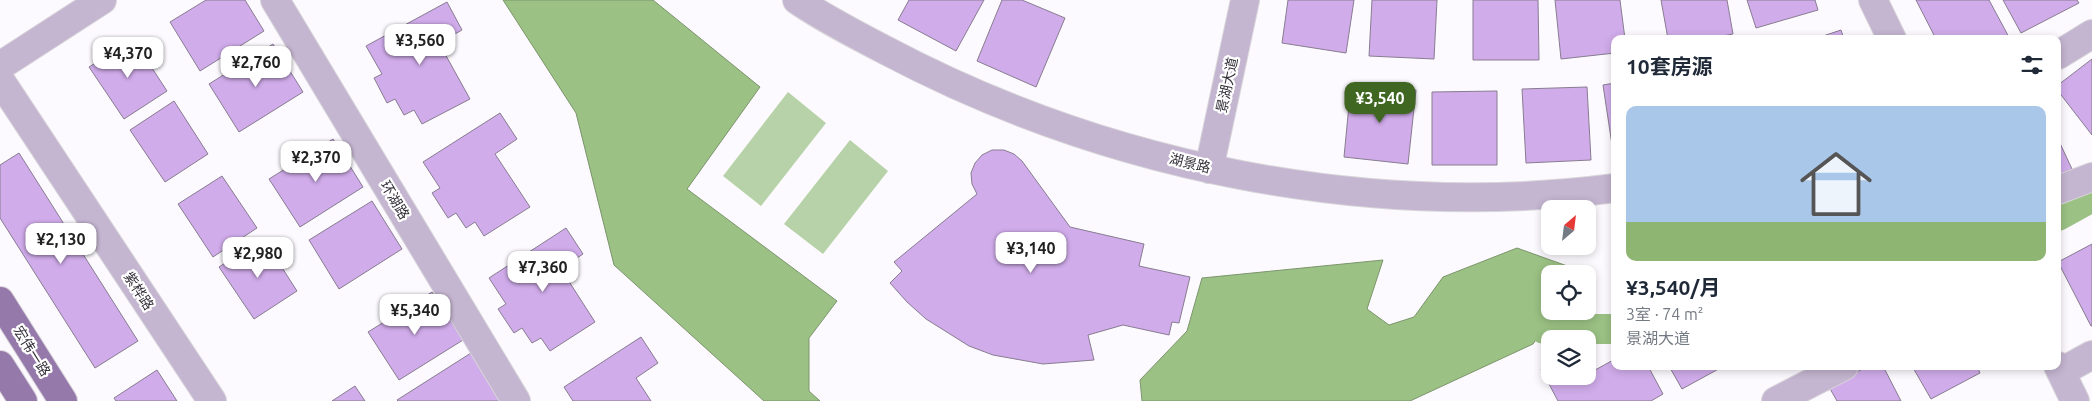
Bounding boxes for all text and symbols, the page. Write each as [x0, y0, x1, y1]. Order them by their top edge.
pin: ¥3,560 [379, 23, 461, 66]
text: ¥3,560 [395, 31, 445, 49]
pin: ¥4,370 [87, 36, 169, 79]
text: ¥4,370 [103, 44, 153, 62]
pin: ¥2,760 [215, 46, 297, 88]
icon: filters [2018, 51, 2046, 79]
text: ¥2,760 [231, 53, 281, 71]
text: 10套房源 [1626, 54, 1713, 78]
street label: 景湖大道 [1213, 56, 1241, 114]
pin: ¥3,540 [1339, 82, 1421, 124]
text: ¥3,540 [1355, 89, 1405, 107]
icon: home [1791, 139, 1881, 229]
pin: ¥2,370 [275, 140, 357, 183]
text: ¥2,370 [291, 148, 341, 166]
street label: 湖景路 [1168, 150, 1212, 176]
street label: 环湖路 [377, 178, 413, 222]
north arrow [1541, 200, 1596, 255]
map controls [1541, 200, 1596, 385]
pin: ¥2,130 [20, 222, 102, 265]
text: ¥2,130 [36, 230, 86, 248]
pin: ¥3,140 [990, 232, 1072, 274]
pin: ¥2,980 [217, 236, 299, 279]
text: ¥3,140 [1006, 239, 1056, 257]
text: ¥2,980 [233, 244, 283, 262]
pin: ¥7,360 [502, 250, 584, 293]
text: ¥7,360 [518, 258, 568, 276]
button: locate [1541, 265, 1596, 320]
street label: 紫桦路 [121, 269, 157, 313]
text: ¥3,540/月 [1626, 275, 1720, 299]
pin: ¥5,340 [374, 294, 456, 336]
text: ¥5,340 [390, 301, 440, 319]
text: 3室 · 74 m² [1626, 305, 1704, 323]
street label: 宏伟一路 [10, 323, 54, 379]
text: 景湖大道 [1626, 329, 1690, 347]
button: layers [1541, 330, 1596, 385]

